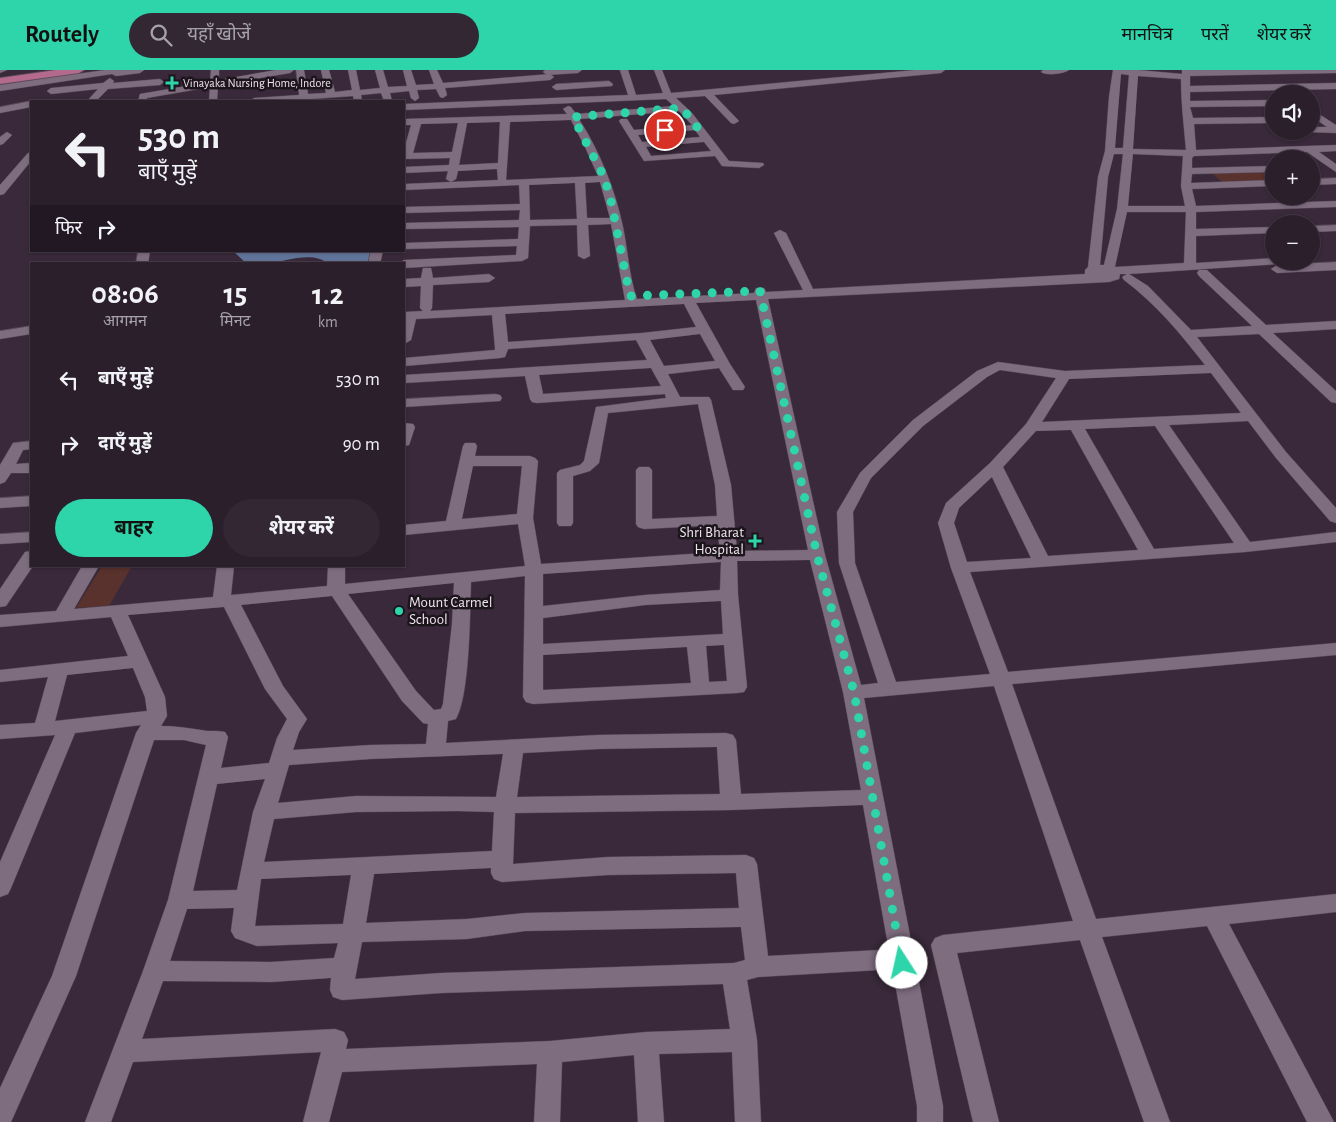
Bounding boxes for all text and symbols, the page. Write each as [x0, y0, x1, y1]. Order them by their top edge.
search box [129, 13, 479, 58]
icon: search [147, 21, 175, 49]
text: Routely [25, 23, 99, 47]
text: यहाँ खोजें [187, 25, 251, 44]
text: मानचित्र [1121, 26, 1173, 44]
text: परतें [1201, 26, 1229, 44]
text: शेयर करें [1257, 26, 1311, 44]
marker: Vinayaka Nursing Home, Indore [165, 76, 179, 90]
place label: Vinayaka Nursing Home, Indore [183, 77, 331, 90]
map controls [1265, 85, 1320, 270]
button: sound [1265, 85, 1320, 140]
pin [644, 109, 686, 151]
icon: arrive [651, 116, 679, 144]
icon: left [55, 120, 120, 185]
text: 530 m [138, 120, 220, 155]
button: + [1265, 150, 1320, 205]
text: बाएँ मुड़ें [138, 161, 197, 183]
icon: right [92, 215, 120, 243]
button: − [1265, 215, 1320, 270]
text: फिर [55, 219, 82, 238]
text: 08:06 [91, 279, 159, 309]
text: 15 [223, 279, 247, 309]
text: 1.2 [312, 280, 344, 310]
text: आगमन [103, 313, 147, 329]
text: मिनट [220, 313, 251, 329]
text: km [318, 314, 338, 330]
icon: left [55, 366, 83, 394]
text: बाएँ मुड़ें [98, 369, 153, 388]
text: 530 m [336, 370, 380, 389]
icon: right [55, 431, 83, 459]
text: दाएँ मुड़ें [98, 434, 152, 453]
text: 90 m [343, 435, 380, 454]
button: बाहर [55, 499, 213, 557]
button: शेयर करें [223, 499, 380, 557]
place label: Shri Bharat Hospital [679, 525, 744, 557]
marker: Shri Bharat Hospital [748, 534, 762, 548]
place label: Mount Carmel School [409, 595, 492, 627]
marker: Mount Carmel School [393, 605, 405, 617]
position arrow [875, 936, 927, 988]

